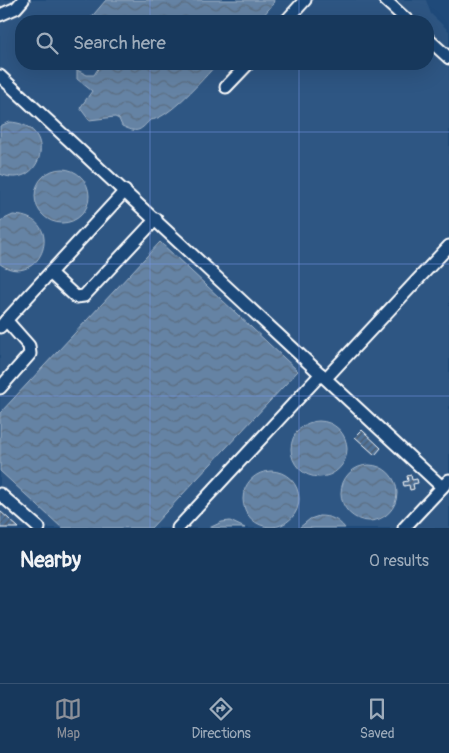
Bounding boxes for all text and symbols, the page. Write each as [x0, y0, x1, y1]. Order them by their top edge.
search box [15, 15, 434, 70]
icon: search [33, 29, 61, 57]
text: Search here [73, 31, 166, 55]
text: Nearby [20, 547, 81, 574]
text: 0 results [369, 551, 429, 571]
tab: Map [54, 695, 82, 742]
tab: Directions [191, 695, 251, 742]
tab: Saved [360, 695, 395, 742]

